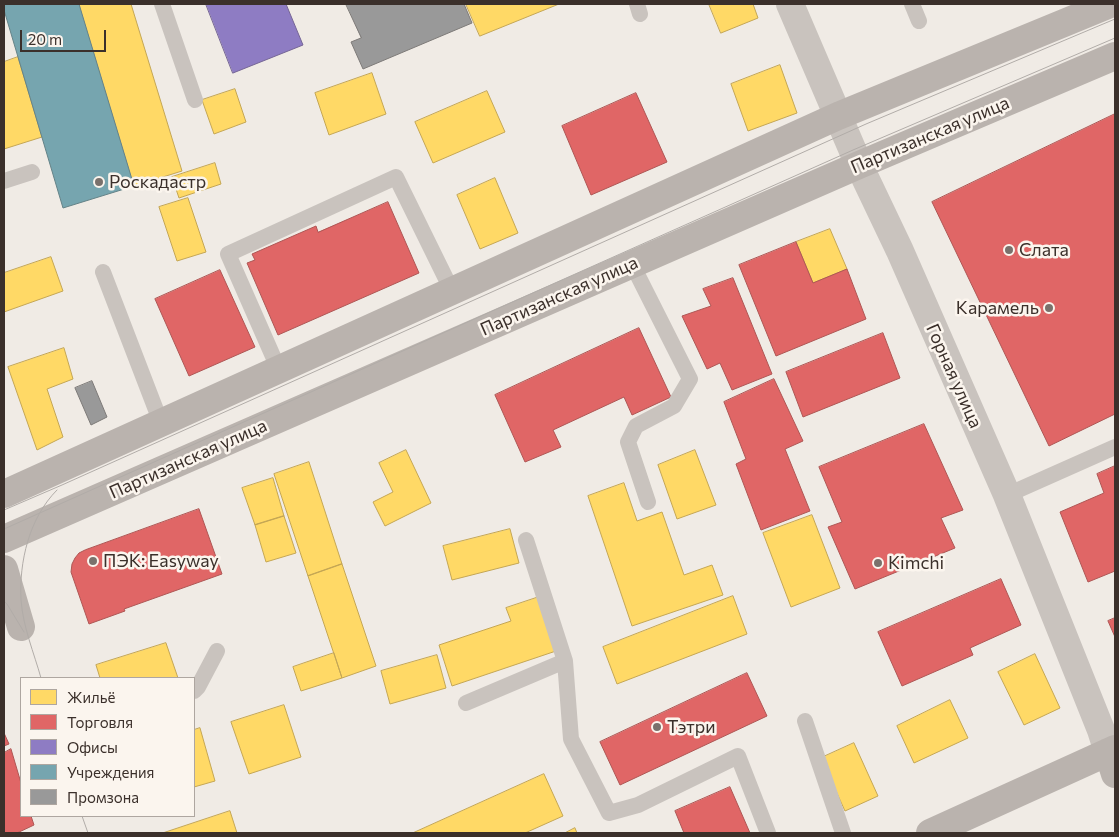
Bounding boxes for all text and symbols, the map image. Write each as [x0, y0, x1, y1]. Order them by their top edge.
scale bar [22, 20, 109, 52]
text: 20 m [28, 30, 62, 48]
street label: Партизанская улица [847, 92, 1013, 178]
place label: Роскадастр [109, 171, 206, 193]
marker: Роскадастр [93, 176, 105, 188]
place label: Слата [1019, 239, 1069, 261]
marker: Слата [1003, 244, 1015, 256]
street label: Партизанская улица [477, 252, 641, 340]
place label: Карамель [956, 297, 1039, 319]
marker: Карамель [1043, 302, 1055, 314]
street label: Горная улица [921, 321, 987, 431]
street label: Партизанская улица [106, 415, 270, 503]
place label: ПЭК: Easyway [103, 550, 219, 572]
place label: Kimchi [888, 552, 944, 574]
marker: ПЭК: Easyway [87, 555, 99, 567]
marker: Kimchi [872, 557, 884, 569]
legend [20, 677, 195, 817]
text: Жильё [67, 688, 115, 706]
text: Торговля [67, 713, 133, 731]
place label: Тэтри [667, 716, 716, 738]
marker: Тэтри [651, 721, 663, 733]
text: Офисы [67, 738, 118, 756]
text: Учреждения [67, 763, 154, 781]
text: Промзона [67, 788, 139, 806]

